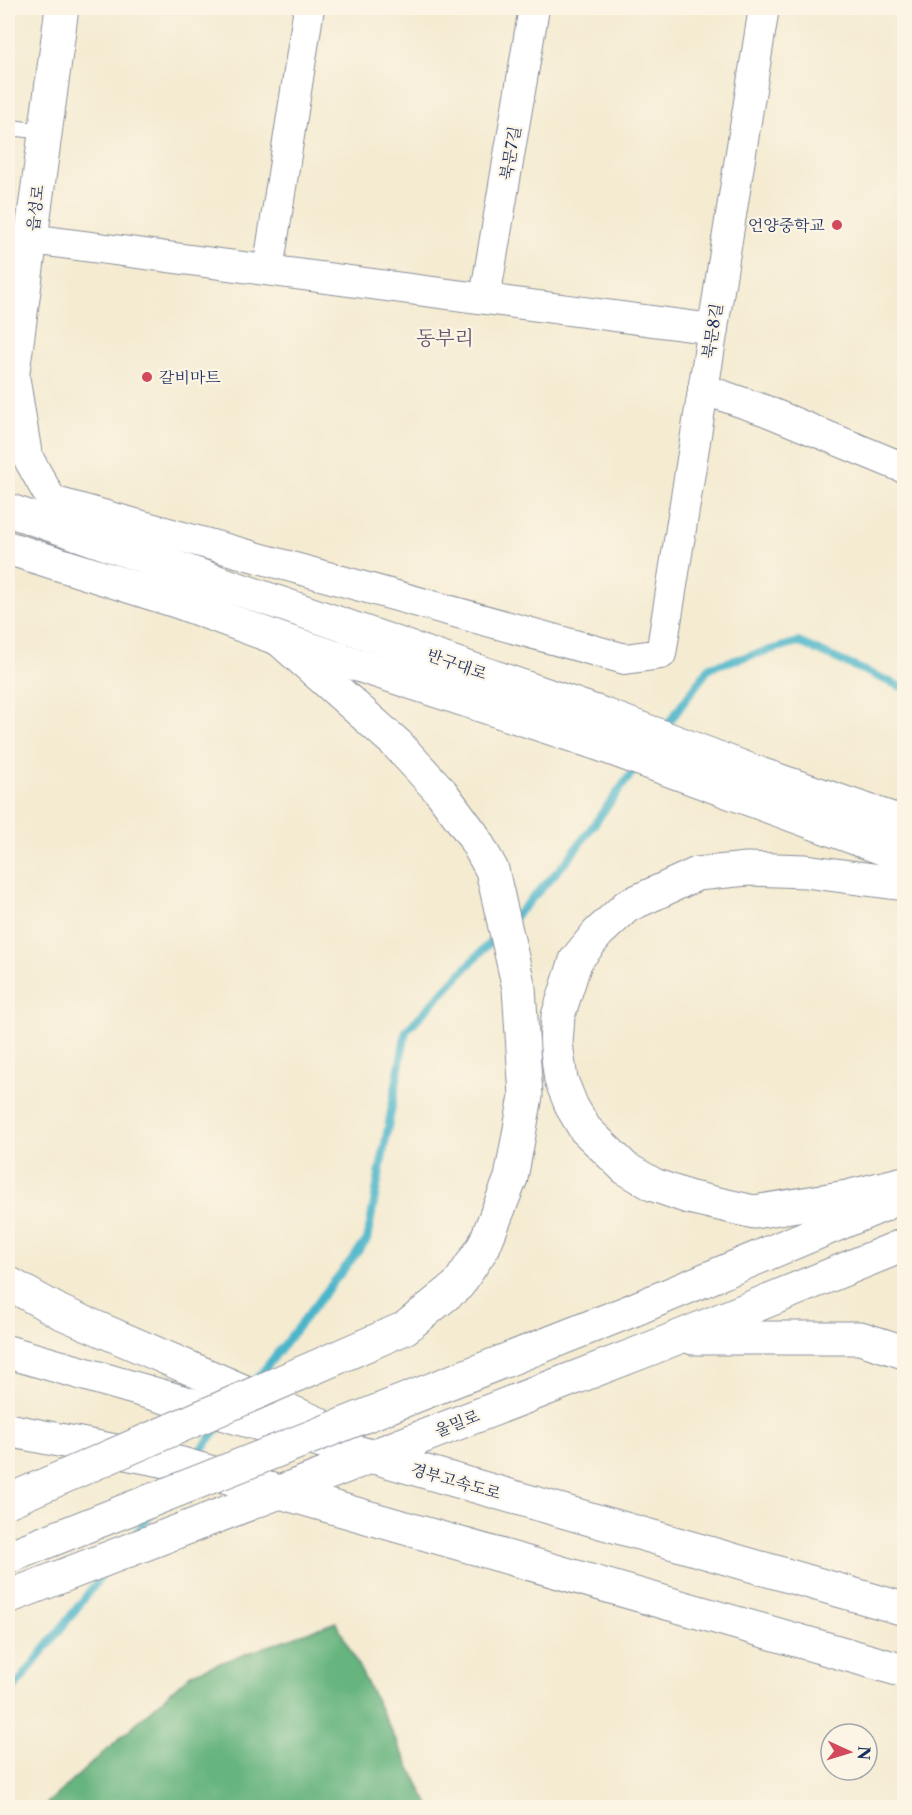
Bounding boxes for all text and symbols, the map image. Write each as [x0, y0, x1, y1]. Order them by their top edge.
street label: 북문7길 [495, 125, 525, 181]
street label: 읍성로 [22, 183, 48, 232]
place label: 언양중학교 [748, 215, 825, 235]
marker: 언양중학교 [830, 218, 844, 232]
street label: 북문8길 [698, 302, 726, 360]
district label: 동부리 [416, 326, 474, 350]
place label: 갈비마트 [159, 367, 221, 387]
marker: 갈비마트 [140, 370, 154, 384]
street label: 반구대로 [425, 644, 490, 684]
street label: 울밀로 [432, 1405, 483, 1441]
street label: 경부고속도로 [409, 1459, 504, 1504]
north arrow [819, 1722, 879, 1782]
text: N [853, 1745, 874, 1761]

